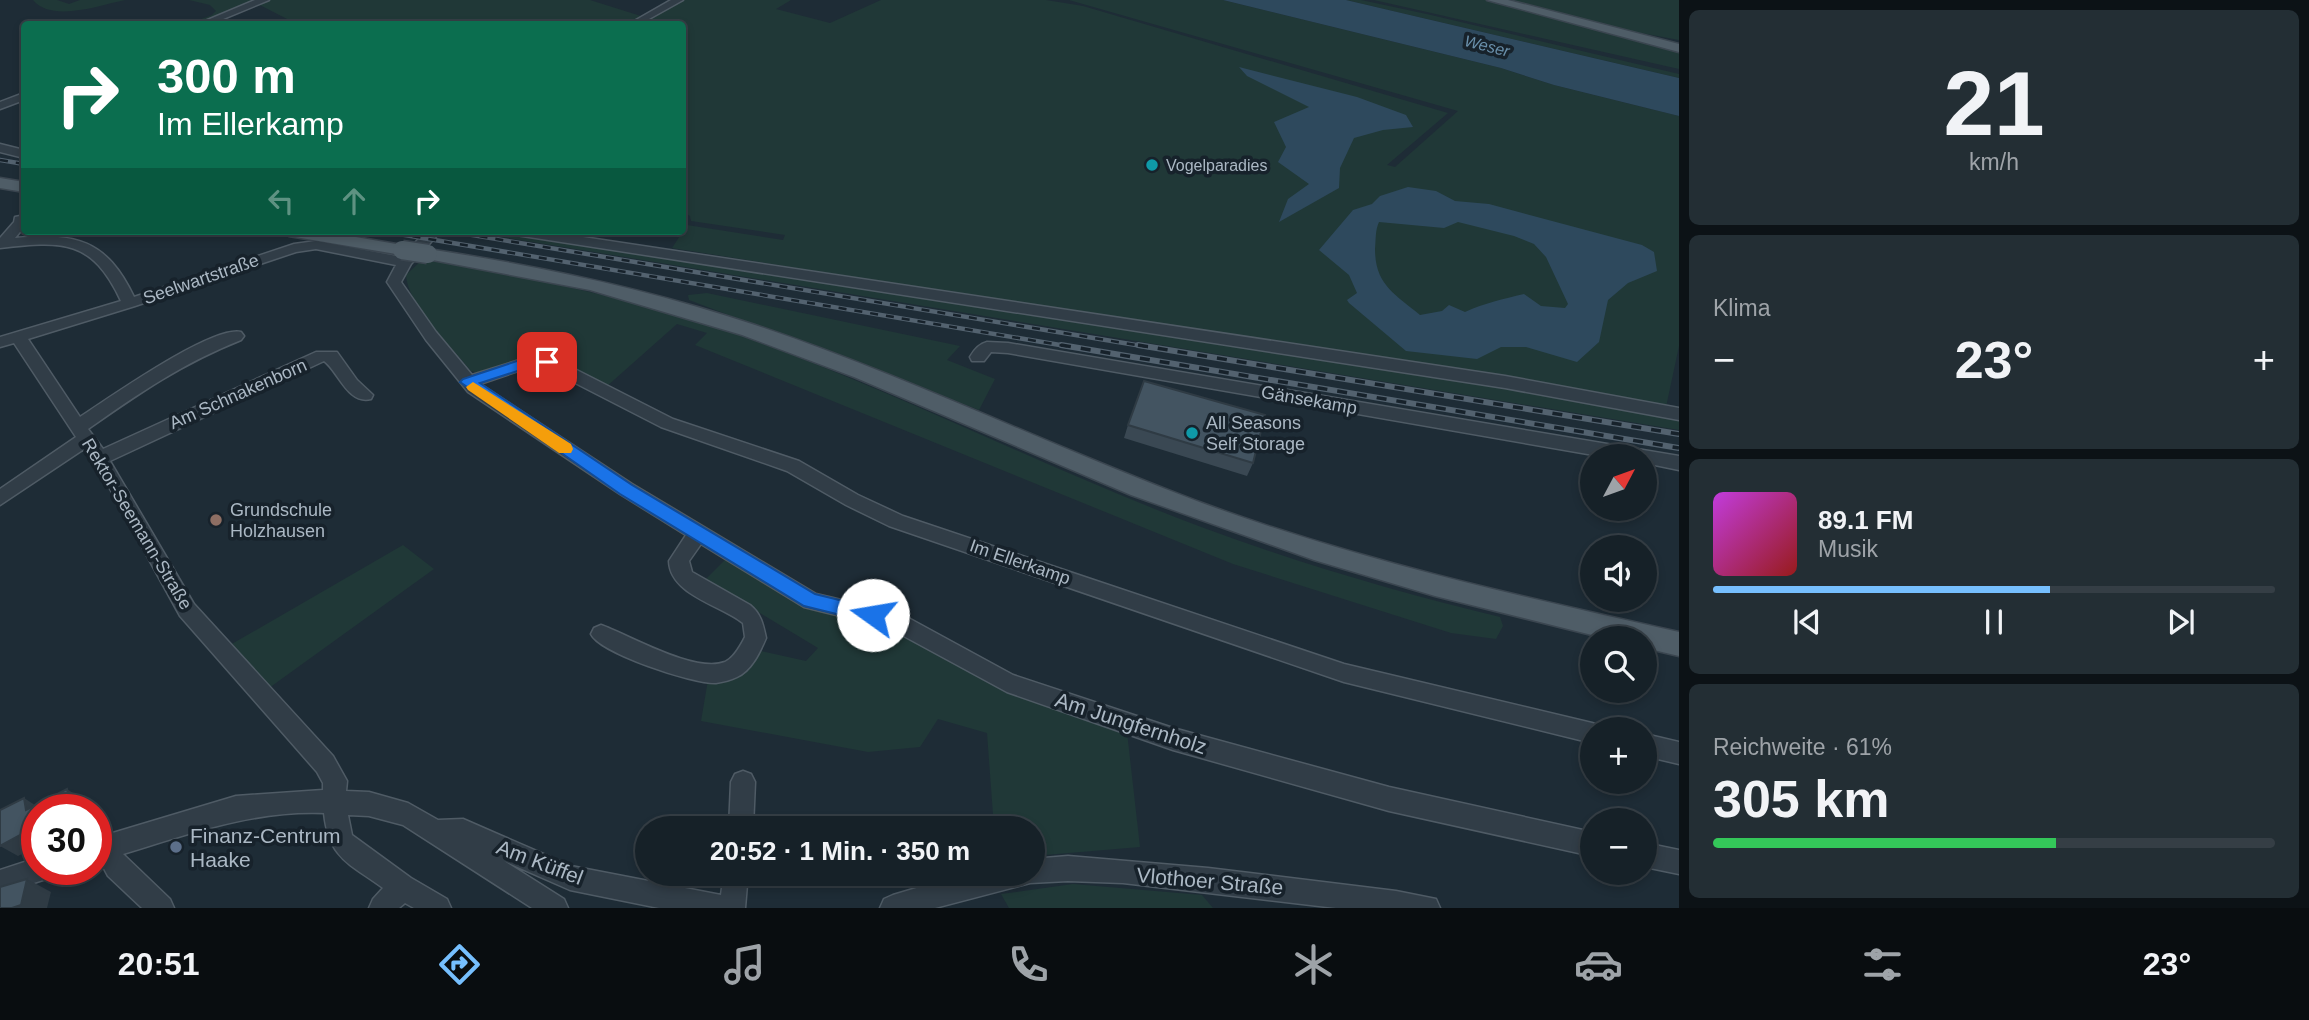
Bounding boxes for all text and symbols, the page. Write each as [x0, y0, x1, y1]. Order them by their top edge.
water label: Weser [1463, 32, 1512, 60]
icon: right [42, 49, 133, 140]
text: 300 m [157, 49, 296, 103]
text: 21 [1943, 53, 2045, 154]
text: Im Ellerkamp [157, 106, 344, 142]
text: km/h [1969, 149, 2019, 175]
marker: Vogelparadies [1144, 157, 1160, 173]
place label: Vogelparadies [1166, 157, 1267, 174]
icon: left [262, 182, 300, 220]
icon: ahead [335, 182, 373, 220]
icon: right [408, 182, 446, 220]
street label: Seelwartstraße [141, 250, 261, 308]
text: Klima [1713, 295, 1771, 321]
text: 23° [1955, 331, 2033, 389]
pin [517, 332, 577, 392]
text: − [1713, 339, 1735, 381]
text: + [2253, 339, 2275, 381]
icon: arrive [528, 343, 566, 381]
street label: Am Schnakenborn [166, 355, 310, 433]
street label: Gänsekamp [1259, 382, 1359, 418]
place label: All Seasons Self Storage [1206, 413, 1305, 454]
marker: All Seasons Self Storage [1184, 425, 1200, 441]
street label: Rektor-Seemann-Straße [78, 435, 196, 613]
north arrow [1580, 444, 1657, 522]
map controls [1580, 444, 1657, 885]
place label: Grundschule Holzhausen [230, 500, 332, 541]
text: 89.1 FM [1818, 505, 1913, 535]
marker: Grundschule Holzhausen [208, 512, 224, 528]
street label: Im Ellerkamp [967, 535, 1073, 589]
button: sound [1580, 535, 1657, 612]
text: Musik [1818, 536, 1878, 562]
position arrow [836, 578, 910, 652]
icon: previous [1788, 603, 1826, 641]
icon: pause [1975, 603, 2013, 641]
icon: next [2162, 603, 2200, 641]
button: search [1580, 626, 1657, 703]
street label: Am Jungfernholz [1053, 688, 1209, 758]
button: + [1580, 717, 1657, 794]
text: Reichweite · 61% [1713, 734, 1892, 760]
text: 305 km [1713, 770, 1889, 828]
speed limit sign: 30 [21, 794, 112, 885]
button: − [1580, 808, 1657, 885]
place label: Finanz-Centrum Haake [190, 824, 341, 871]
street label: Am Küffel [494, 835, 586, 889]
text: 20:52 · 1 Min. · 350 m [710, 836, 970, 866]
marker: Finanz-Centrum Haake [168, 839, 184, 855]
street label: Vlothoer Straße [1136, 863, 1284, 899]
icon: directions [435, 940, 484, 989]
icon: music [720, 940, 769, 989]
icon: phone [1004, 940, 1053, 989]
icon: climate [1289, 940, 1338, 989]
icon: car [1574, 940, 1623, 989]
icon: filters [1858, 940, 1907, 989]
text: 20:51 [118, 946, 200, 982]
text: 23° [2143, 946, 2191, 982]

